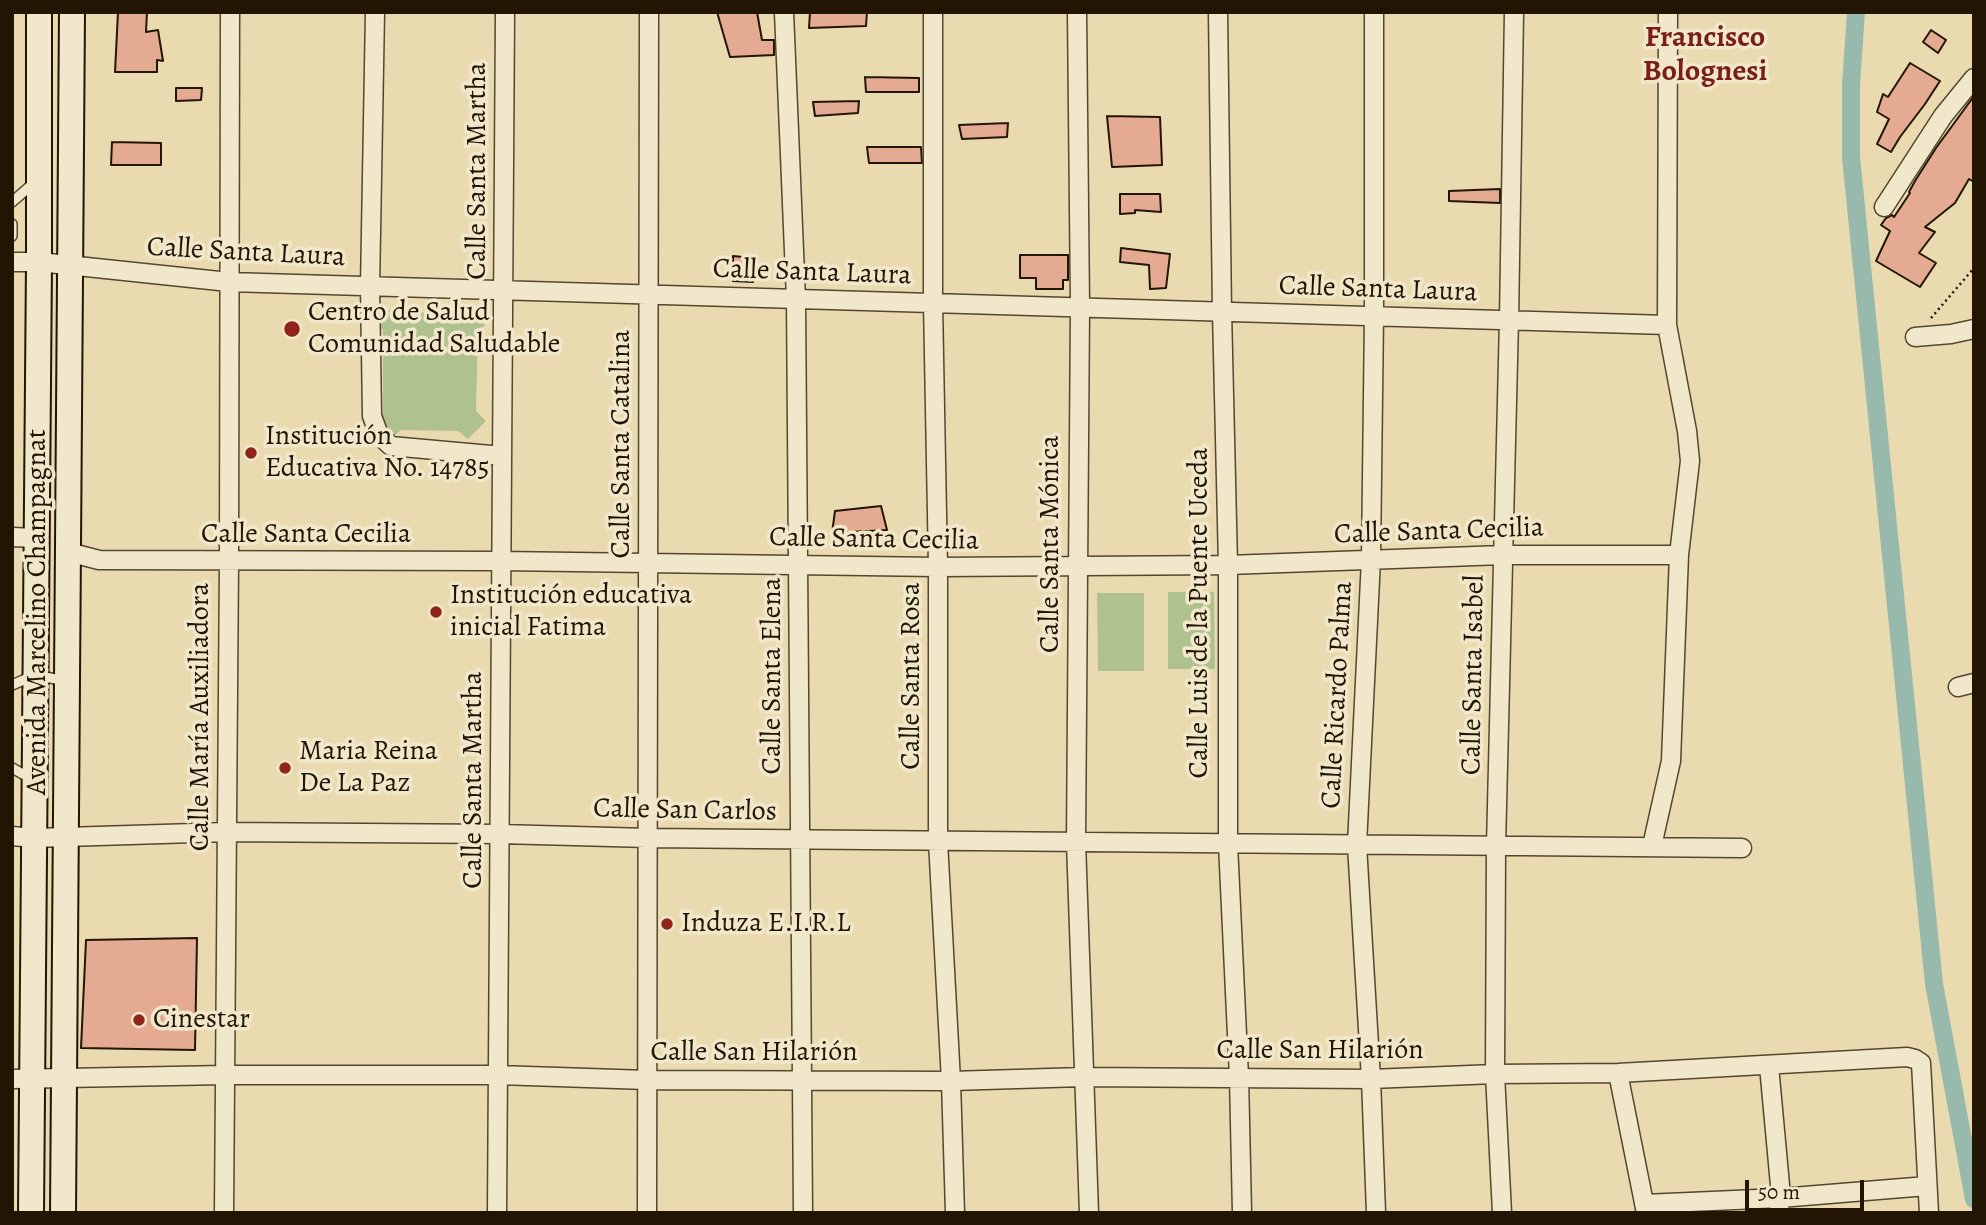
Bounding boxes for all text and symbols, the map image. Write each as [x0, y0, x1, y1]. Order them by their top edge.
district label: Francisco Bolognesi [1643, 21, 1767, 91]
street label: Calle Santa Martha [461, 62, 495, 280]
street label: Calle Santa Laura [146, 231, 346, 275]
street label: Calle Santa Laura [712, 253, 912, 293]
street label: Calle Santa Laura [1278, 270, 1478, 310]
place label: Centro de Salud Comunidad Saludable [308, 296, 560, 362]
marker: Centro de Salud Comunidad Saludable [282, 319, 302, 339]
street label: Calle Santa Catalina [605, 330, 639, 558]
place label: Institución Educativa No. 14785 [265, 420, 490, 486]
street label: Avenida Marcelino Champagnat [21, 429, 55, 795]
street label: Calle Santa Mónica [1034, 435, 1068, 653]
marker: Institución Educativa No. 14785 [243, 445, 259, 461]
street label: Calle Luis de la Puente Uceda [1183, 447, 1217, 779]
street label: Calle Santa Cecilia [1334, 512, 1544, 552]
street label: Calle Santa Cecilia [201, 518, 411, 552]
street label: Calle Santa Cecilia [769, 521, 979, 559]
street label: Calle Santa Isabel [1455, 575, 1493, 775]
street label: Calle Santa Elena [756, 577, 790, 775]
place label: Institución educativa inicial Fatima [450, 579, 692, 645]
street label: Calle Ricardo Palma [1315, 580, 1361, 810]
street label: Calle Santa Rosa [895, 582, 929, 770]
street label: Calle María Auxiliadora [184, 583, 218, 851]
marker: Institución educativa inicial Fatima [428, 604, 444, 620]
street label: Calle Santa Martha [457, 671, 491, 889]
place label: Maria Reina De La Paz [299, 735, 438, 801]
marker: Maria Reina De La Paz [277, 760, 293, 776]
street label: Calle San Carlos [593, 793, 777, 829]
place label: Induza E.I.R.L [681, 907, 851, 941]
marker: Induza E.I.R.L [659, 916, 675, 932]
place label: Cinestar [153, 1003, 250, 1037]
marker: Cinestar [131, 1012, 147, 1028]
street label: Calle San Hilarión [1216, 1034, 1424, 1068]
street label: Calle San Hilarión [650, 1036, 858, 1070]
scale bar [1748, 1166, 1867, 1210]
text: 50 m [1758, 1178, 1800, 1206]

